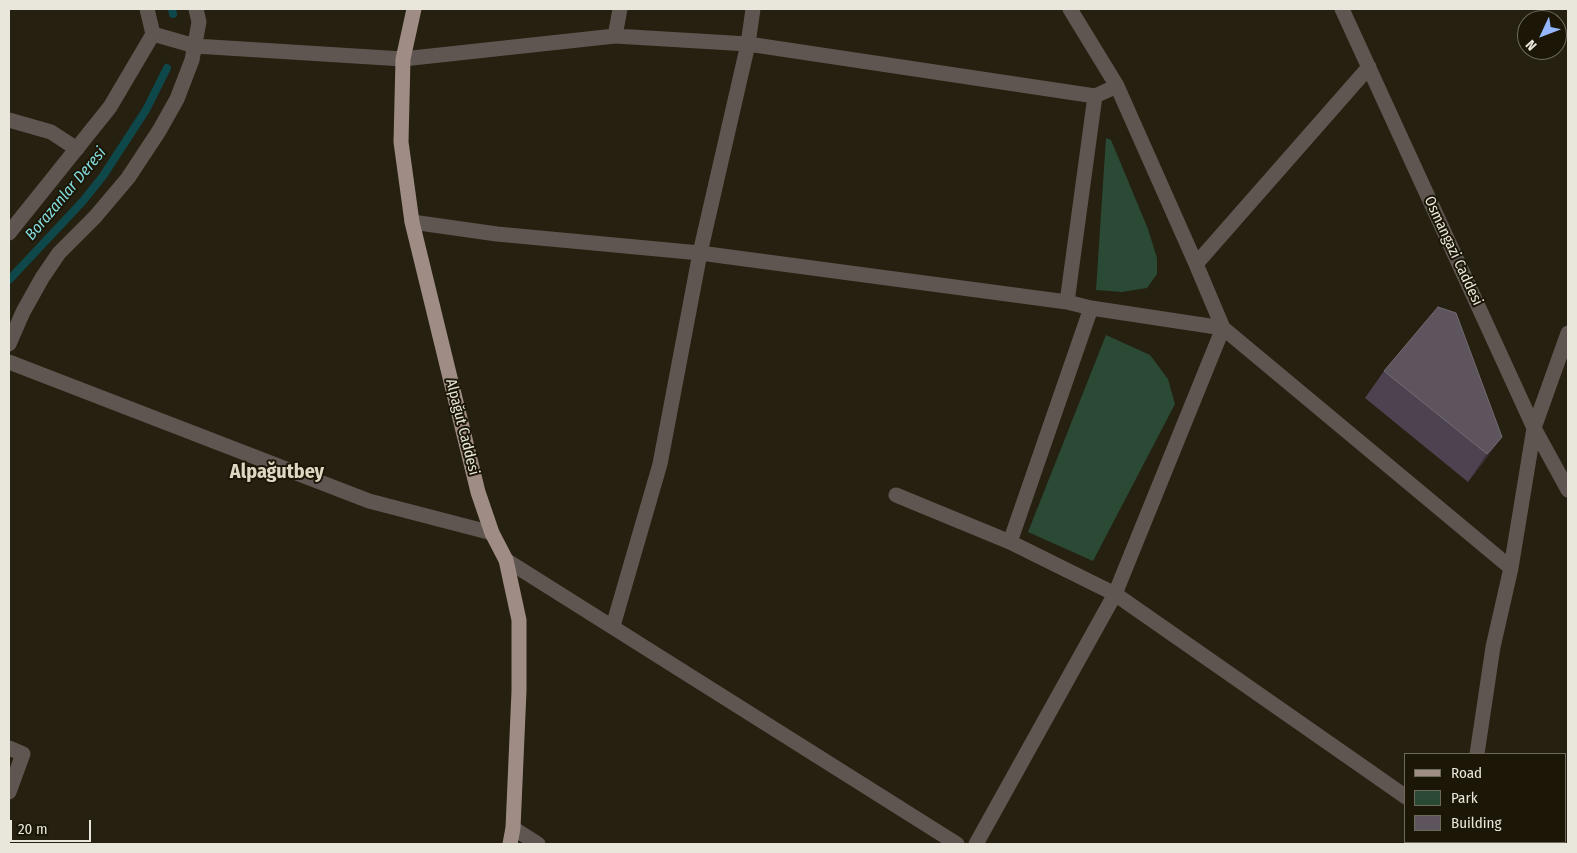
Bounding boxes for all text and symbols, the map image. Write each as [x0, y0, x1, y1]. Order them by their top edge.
north arrow [1517, 10, 1567, 60]
text: N [1522, 36, 1540, 54]
water label: Borazanlar Deresi [22, 144, 110, 244]
street label: Osmangazi Caddesi [1420, 194, 1486, 308]
street label: Alpağut Caddesi [441, 377, 483, 477]
district label: Alpağutbey [230, 460, 324, 484]
legend [1404, 753, 1567, 843]
text: Road [1451, 764, 1482, 782]
text: Park [1451, 789, 1478, 807]
scale bar [12, 810, 94, 842]
text: Building [1451, 814, 1502, 832]
text: 20 m [18, 820, 48, 838]

